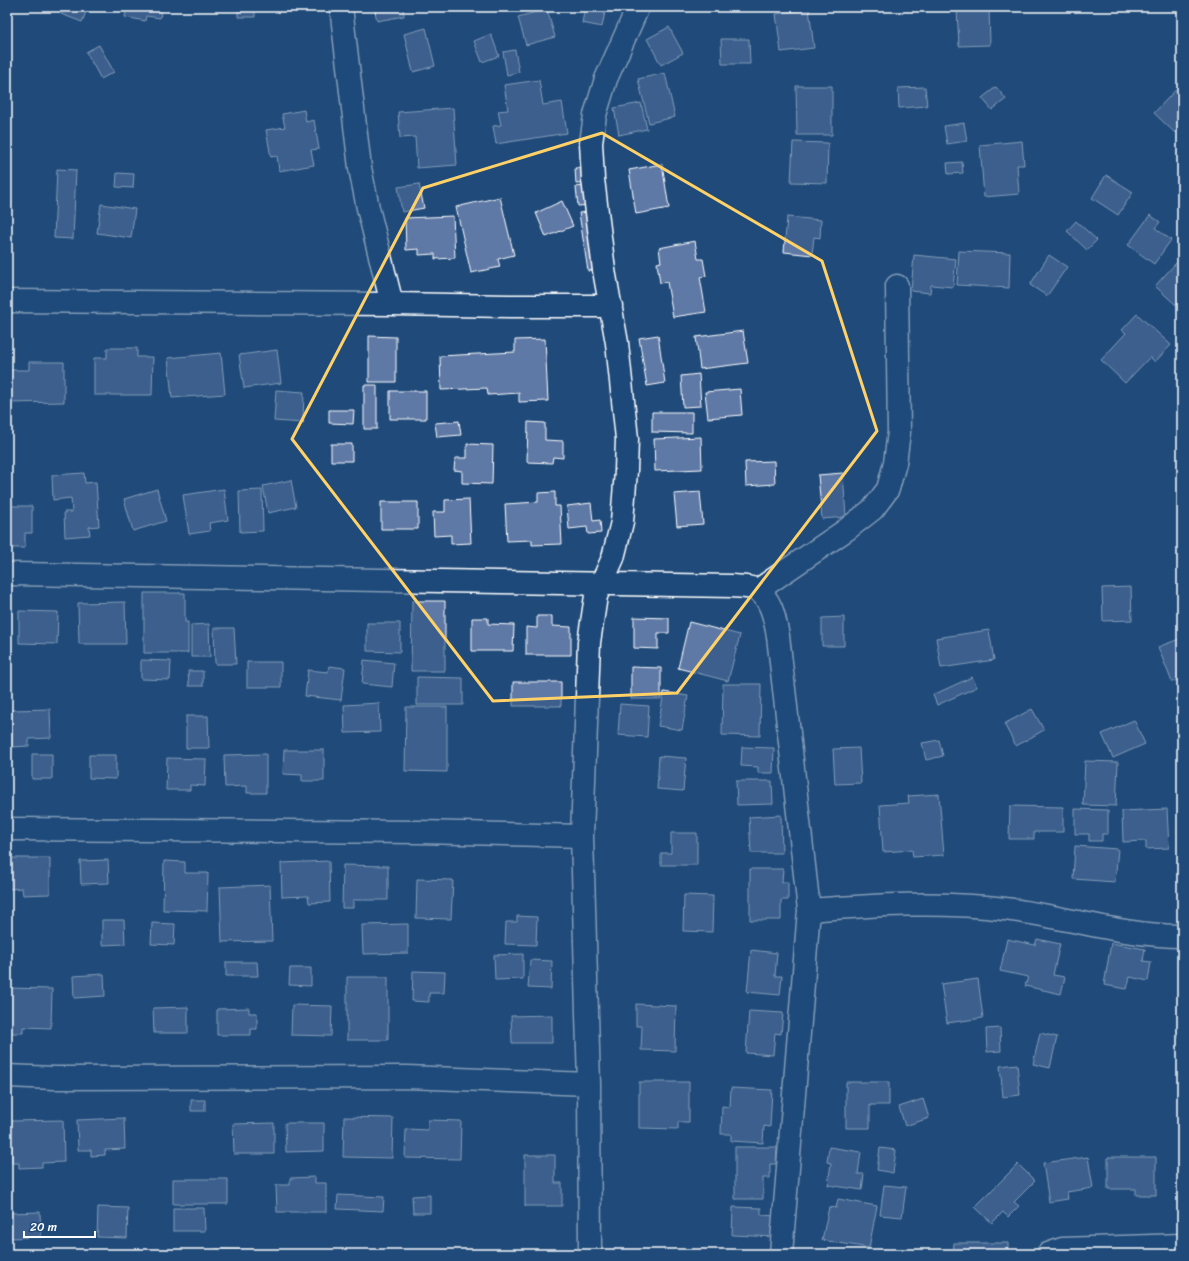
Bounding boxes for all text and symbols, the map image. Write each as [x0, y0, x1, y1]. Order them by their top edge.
scale bar [24, 1213, 95, 1239]
text: 20 m [30, 1216, 57, 1238]

